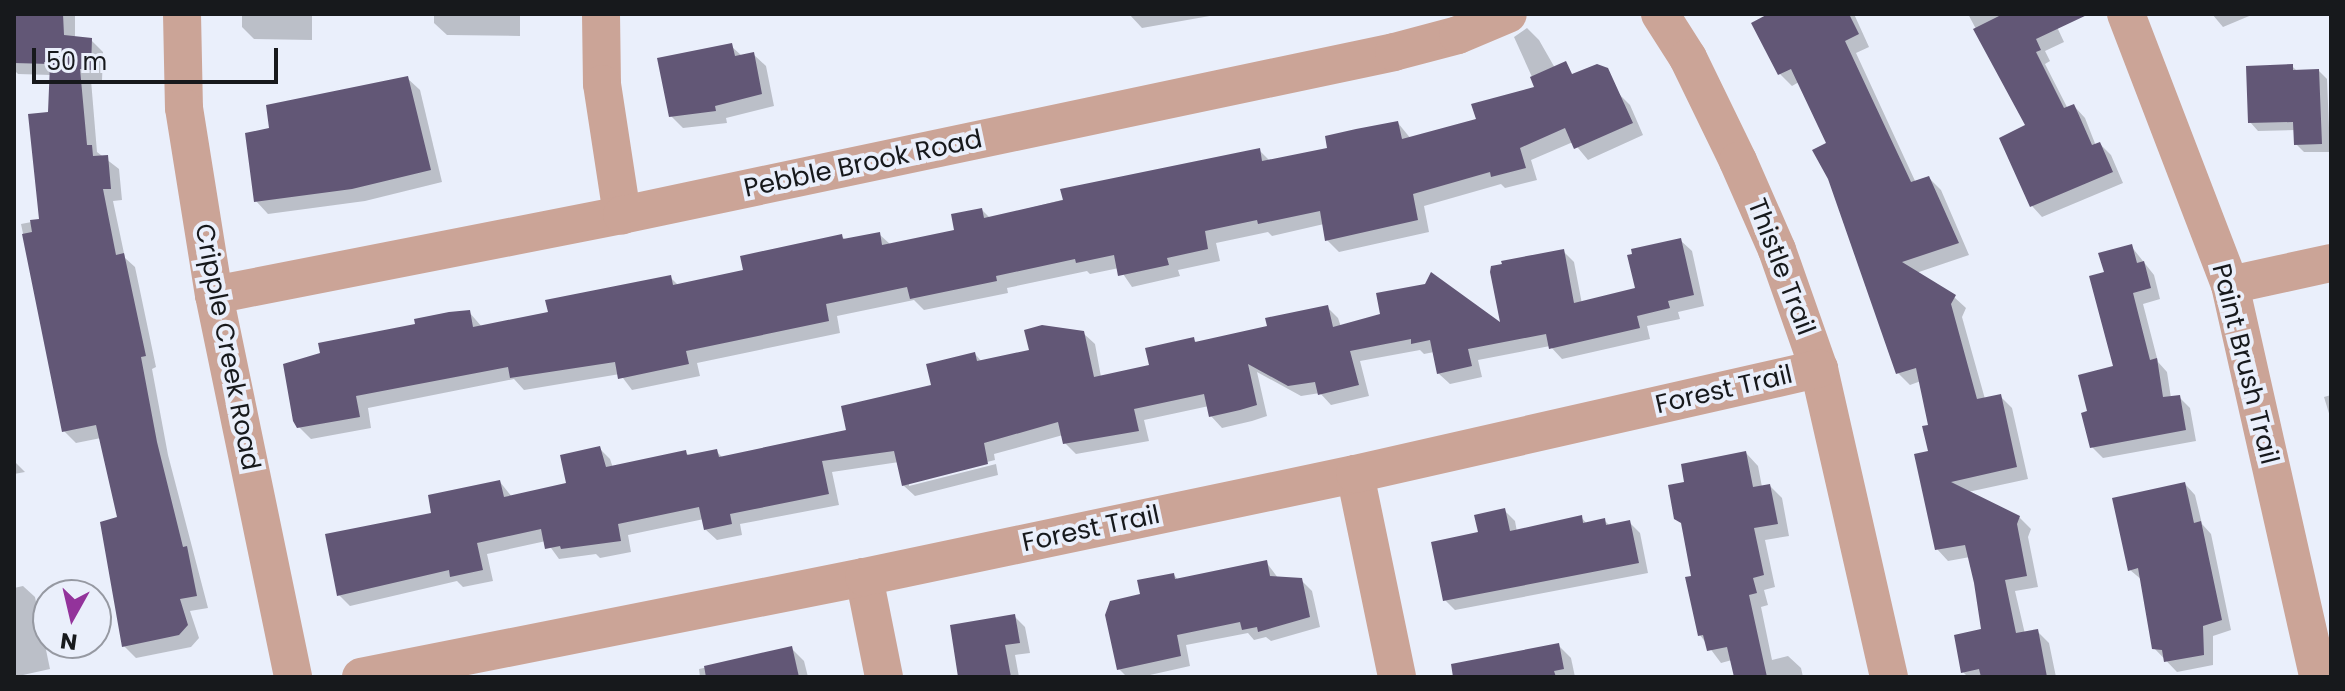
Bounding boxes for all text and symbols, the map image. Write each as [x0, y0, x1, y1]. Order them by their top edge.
scale bar [36, 32, 282, 82]
text: 50 m [46, 45, 107, 78]
street label: Pebble Brook Road [741, 124, 985, 204]
street label: Thistle Trail [1741, 194, 1821, 340]
street label: Cripple Creek Road [188, 221, 266, 473]
street label: Paint Brush Trail [2205, 260, 2285, 468]
street label: Forest Trail [1652, 359, 1796, 421]
street label: Forest Trail [1019, 499, 1163, 559]
north arrow [32, 579, 112, 659]
text: N [59, 625, 79, 658]

